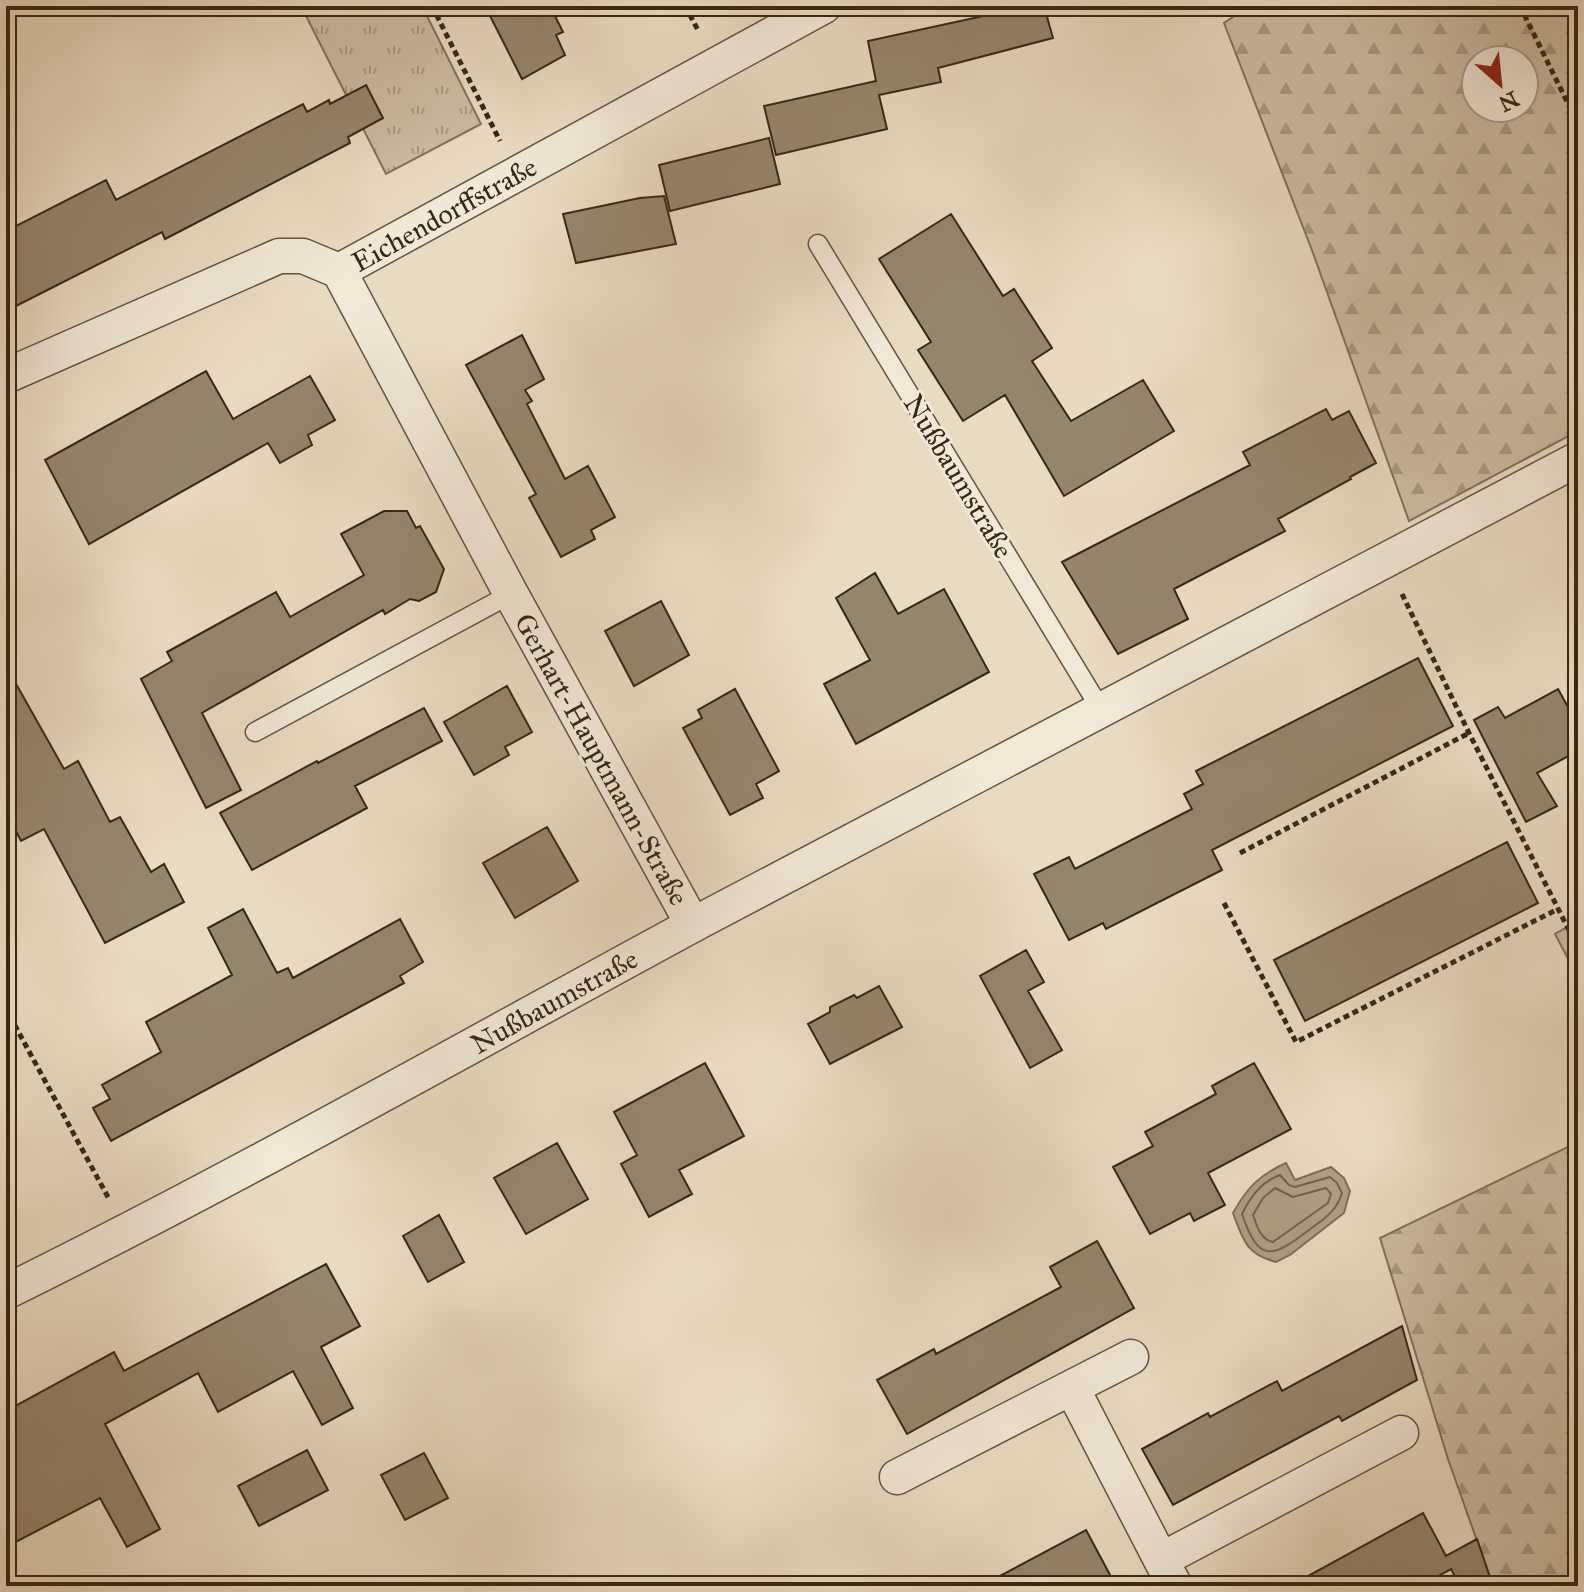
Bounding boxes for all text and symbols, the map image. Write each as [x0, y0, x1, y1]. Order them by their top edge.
north arrow [1460, 44, 1540, 124]
text: N [1494, 85, 1523, 118]
street label: Eichendorffstraße [346, 149, 543, 280]
street label: Nußbaumstraße [896, 388, 1021, 565]
street label: Gerhart-Hauptmann-Straße [507, 607, 696, 911]
street label: Nußbaumstraße [465, 941, 644, 1062]

